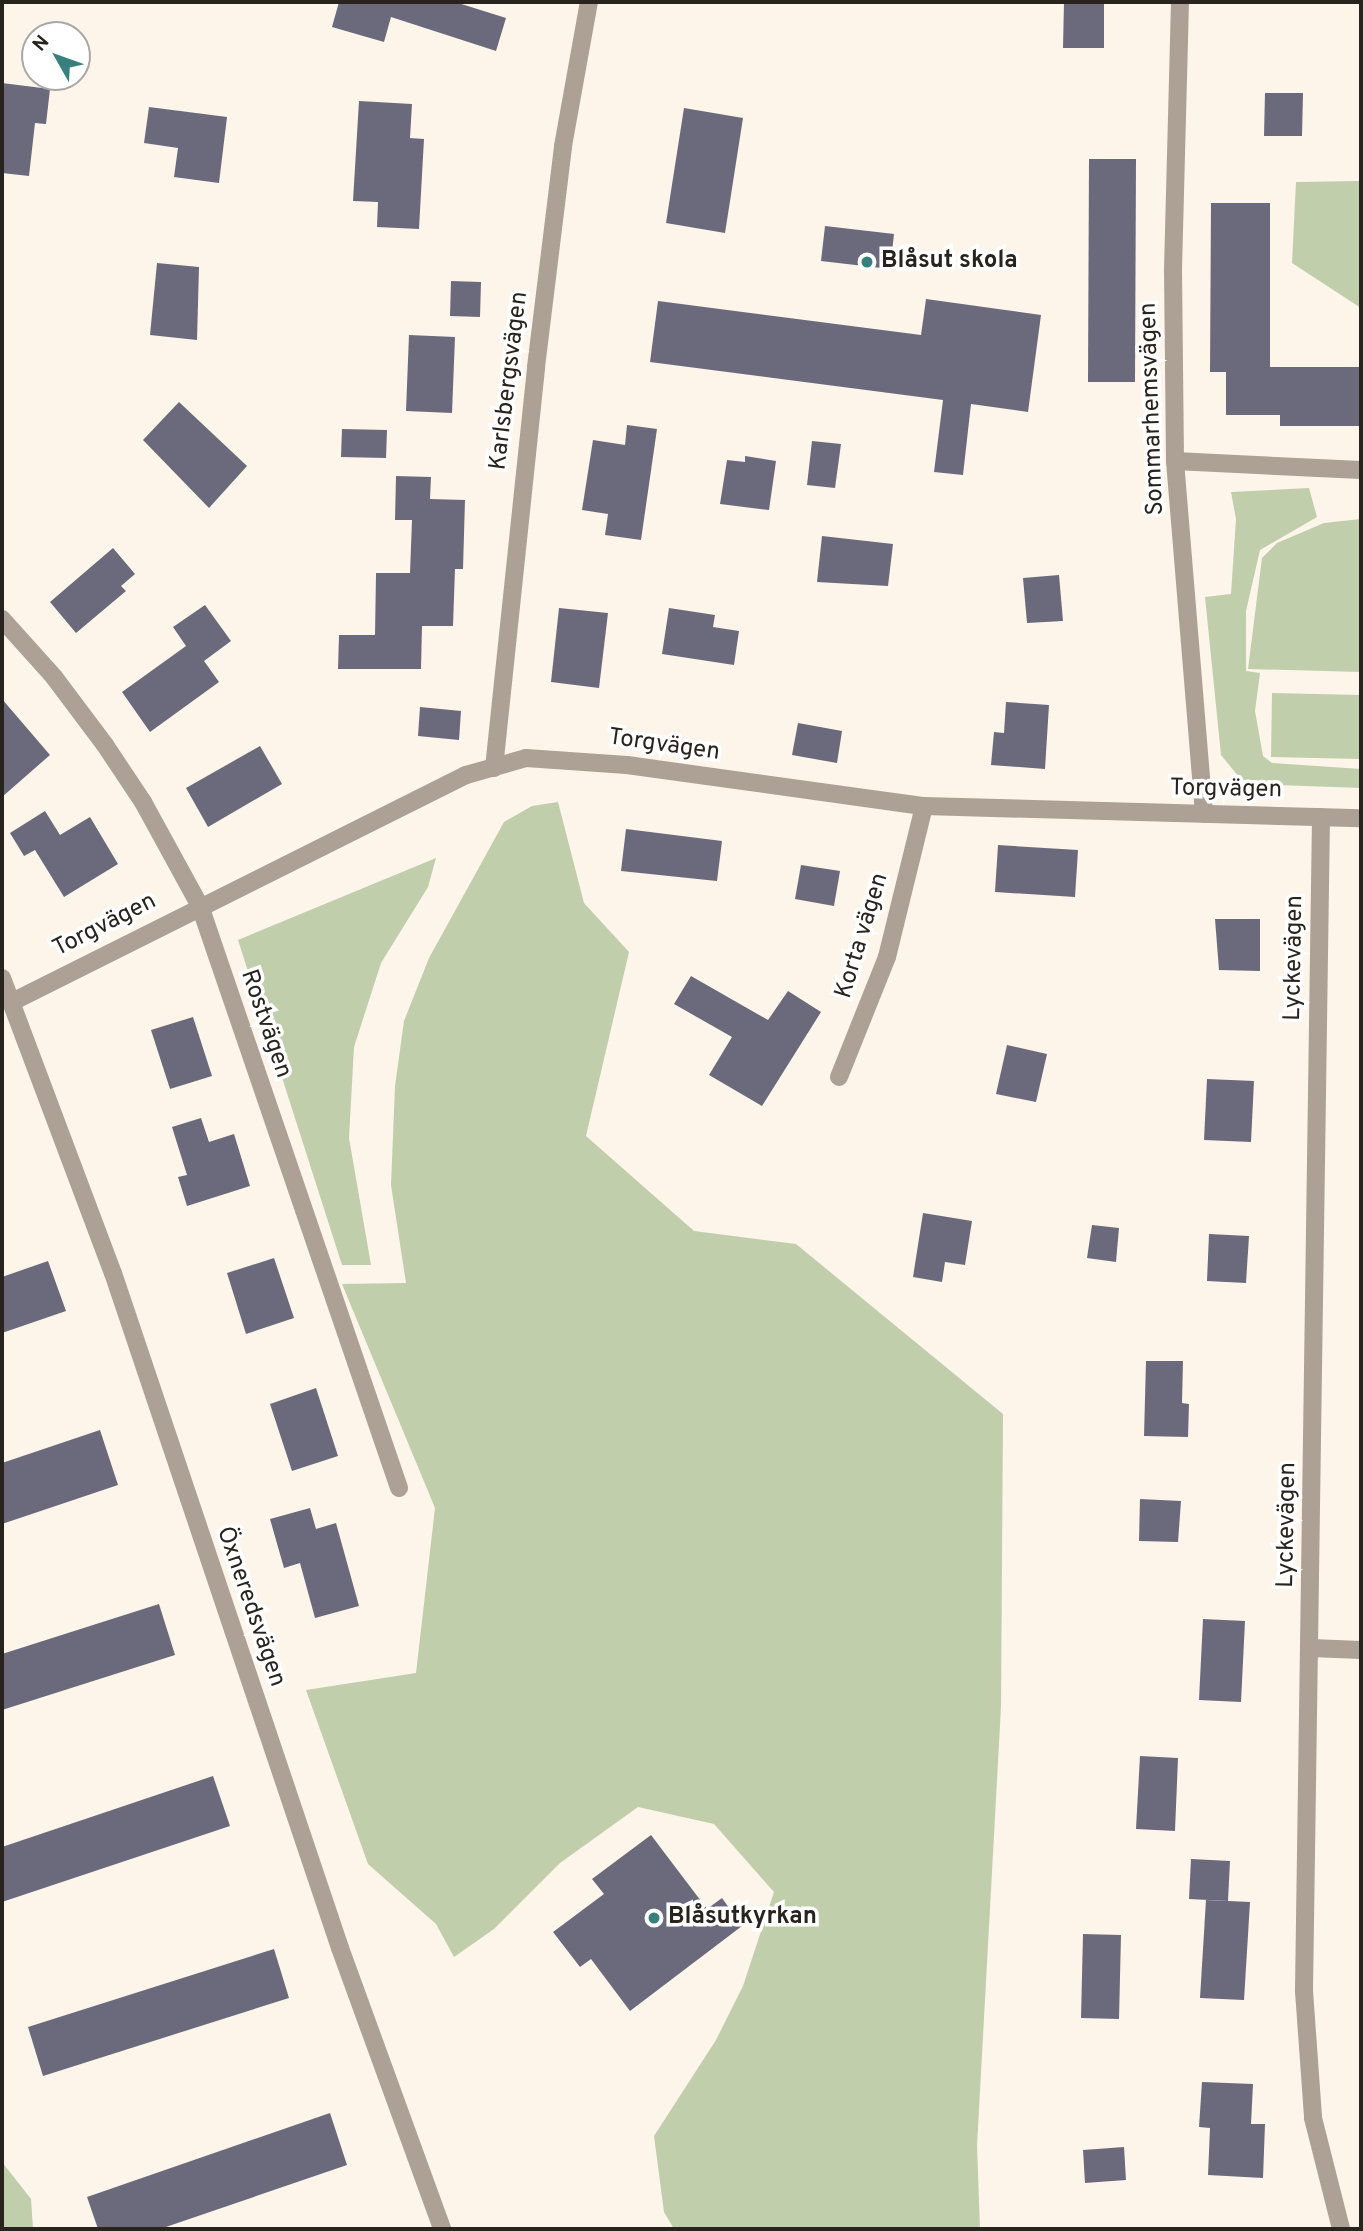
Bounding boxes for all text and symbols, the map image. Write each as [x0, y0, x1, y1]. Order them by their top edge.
north arrow [21, 21, 91, 91]
text: N [28, 31, 55, 57]
place label: Blåsut skola [881, 248, 1018, 276]
marker: Blåsut skola [859, 254, 875, 270]
street label: Karlsbergsvägen [485, 290, 535, 472]
street label: Sommarhemsvägen [1135, 302, 1171, 516]
street label: Torgvägen [607, 724, 721, 768]
street label: Torgvägen [1170, 775, 1282, 805]
street label: Korta vägen [830, 870, 896, 1002]
street label: Torgvägen [49, 888, 161, 964]
street label: Lyckevägen [1280, 895, 1310, 1021]
street label: Rostvägen [233, 966, 297, 1082]
street label: Lyckevägen [1273, 1462, 1303, 1588]
street label: Öxneredsvägen [209, 1523, 291, 1691]
place label: Blåsutkyrkan [668, 1904, 817, 1932]
marker: Blåsutkyrkan [646, 1910, 662, 1926]

